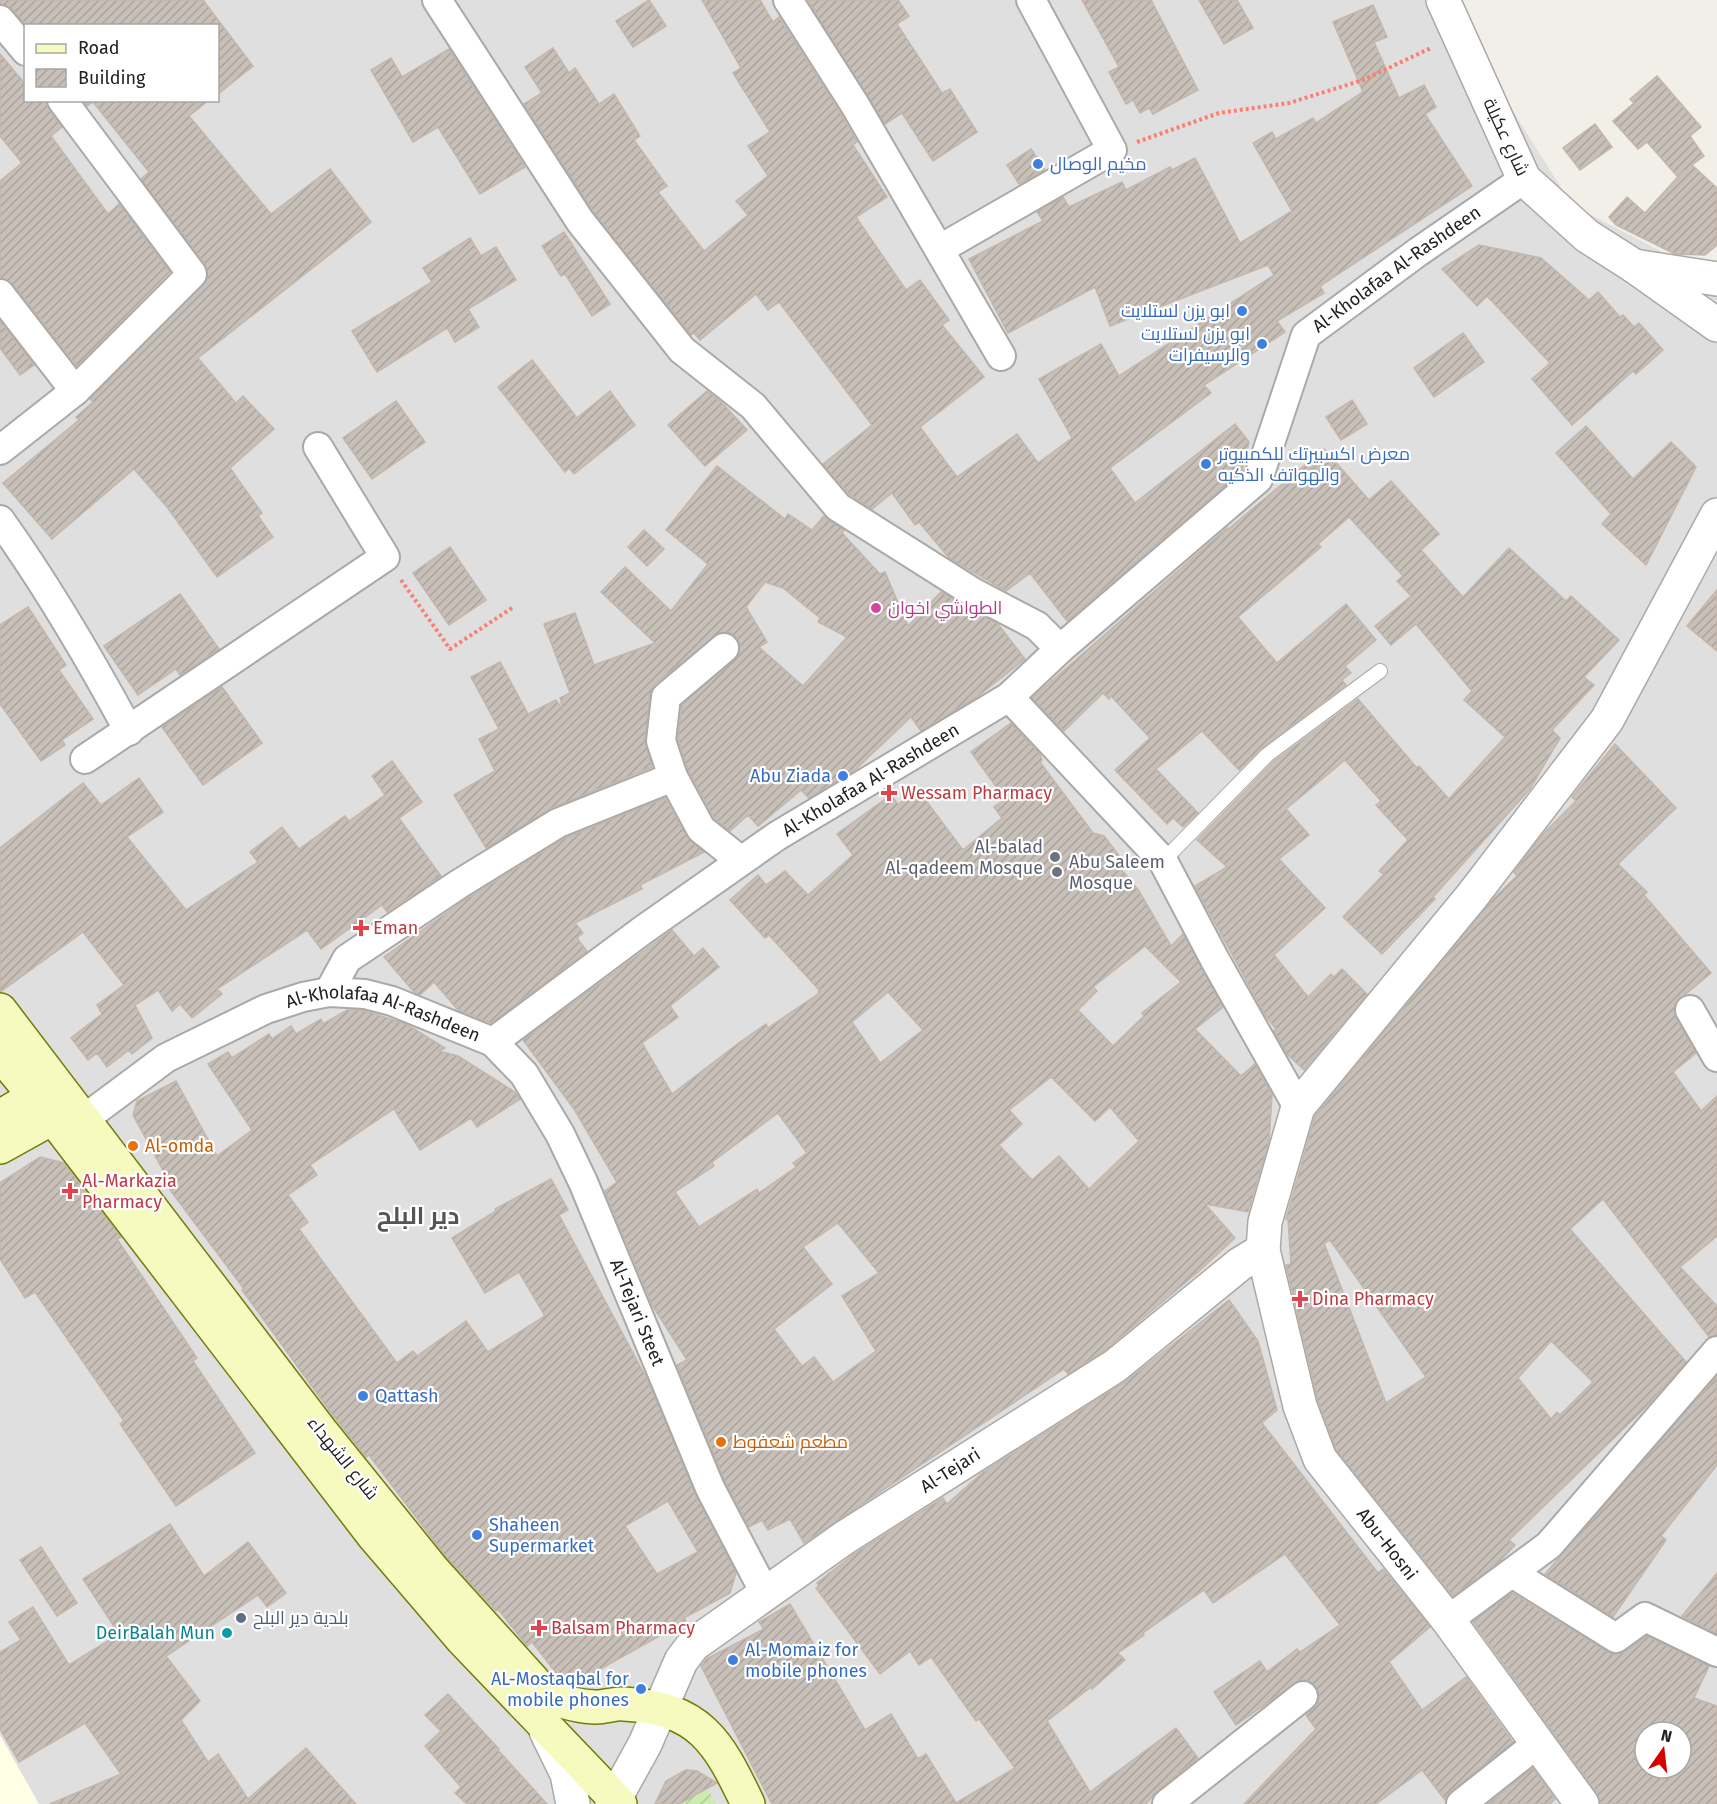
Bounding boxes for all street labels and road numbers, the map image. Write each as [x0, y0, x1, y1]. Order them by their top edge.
street label: شارع عكيلة [1478, 95, 1534, 180]
street label: Al-Kholafaa Al-Rashdeen [1308, 201, 1485, 337]
street label: Al-Kholafaa Al-Rashdeen [778, 718, 963, 841]
street label: Al-Kholafaa Al-Rashdeen [283, 981, 483, 1047]
street label: Al-Tejari Steet [605, 1256, 669, 1370]
street label: شارع الشهداء [302, 1412, 383, 1505]
street label: Al-Tejari [916, 1443, 984, 1498]
street label: Abu-Hosni [1352, 1504, 1422, 1584]

